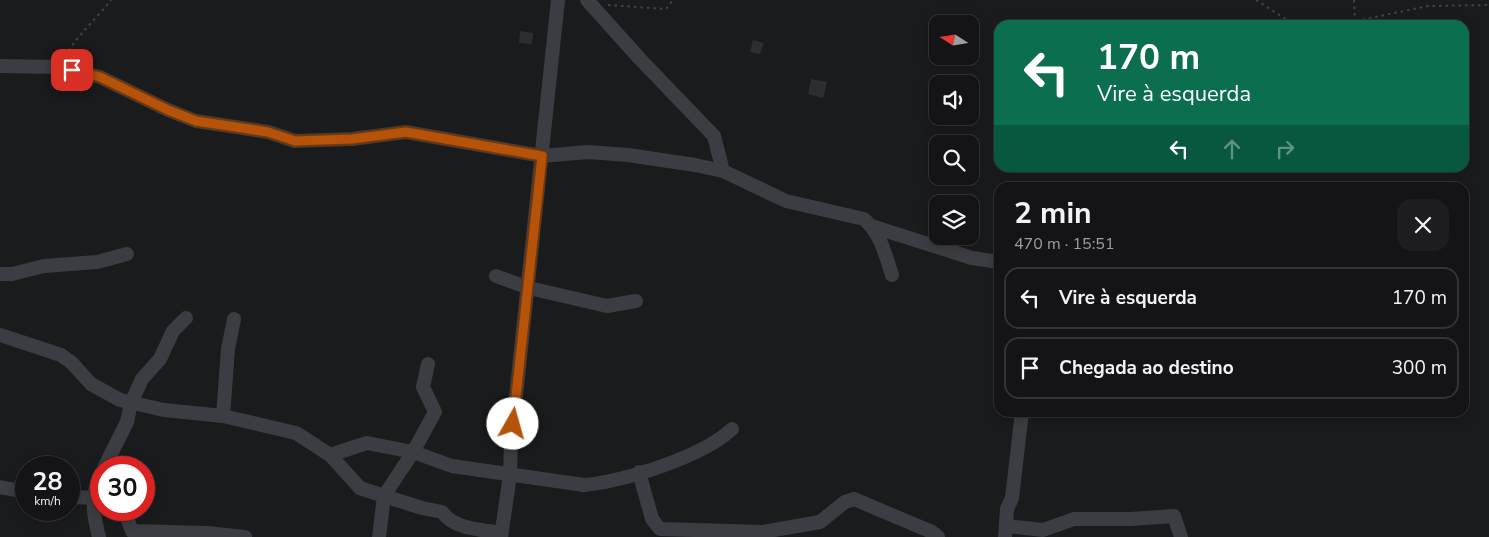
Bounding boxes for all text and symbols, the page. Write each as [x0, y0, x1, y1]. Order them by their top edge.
north arrow [929, 15, 979, 65]
map controls [929, 15, 979, 245]
text: 170 m [1097, 34, 1200, 81]
icon: left [1014, 40, 1079, 105]
pin [51, 49, 93, 91]
icon: arrive [58, 56, 86, 84]
button: sound [929, 75, 979, 125]
text: Vire à esquerda [1097, 79, 1251, 109]
button: search [929, 135, 979, 185]
icon: left [1165, 135, 1193, 163]
icon: ahead [1218, 135, 1246, 163]
icon: right [1271, 135, 1299, 163]
text: 2 min [1014, 193, 1092, 234]
button: layers [929, 195, 979, 245]
button: close [1397, 199, 1449, 251]
text: 470 m · 15:51 [1014, 233, 1115, 255]
icon: left [1016, 284, 1044, 312]
text: Vire à esquerda [1059, 285, 1197, 311]
text: 170 m [1392, 285, 1447, 311]
icon: arrive [1016, 354, 1044, 382]
text: Chegada ao destino [1059, 355, 1234, 381]
text: 300 m [1392, 355, 1447, 381]
position arrow [486, 397, 538, 449]
speed limit sign: 30 [90, 456, 155, 521]
text: 28 [32, 465, 63, 499]
text: km/h [34, 493, 61, 509]

